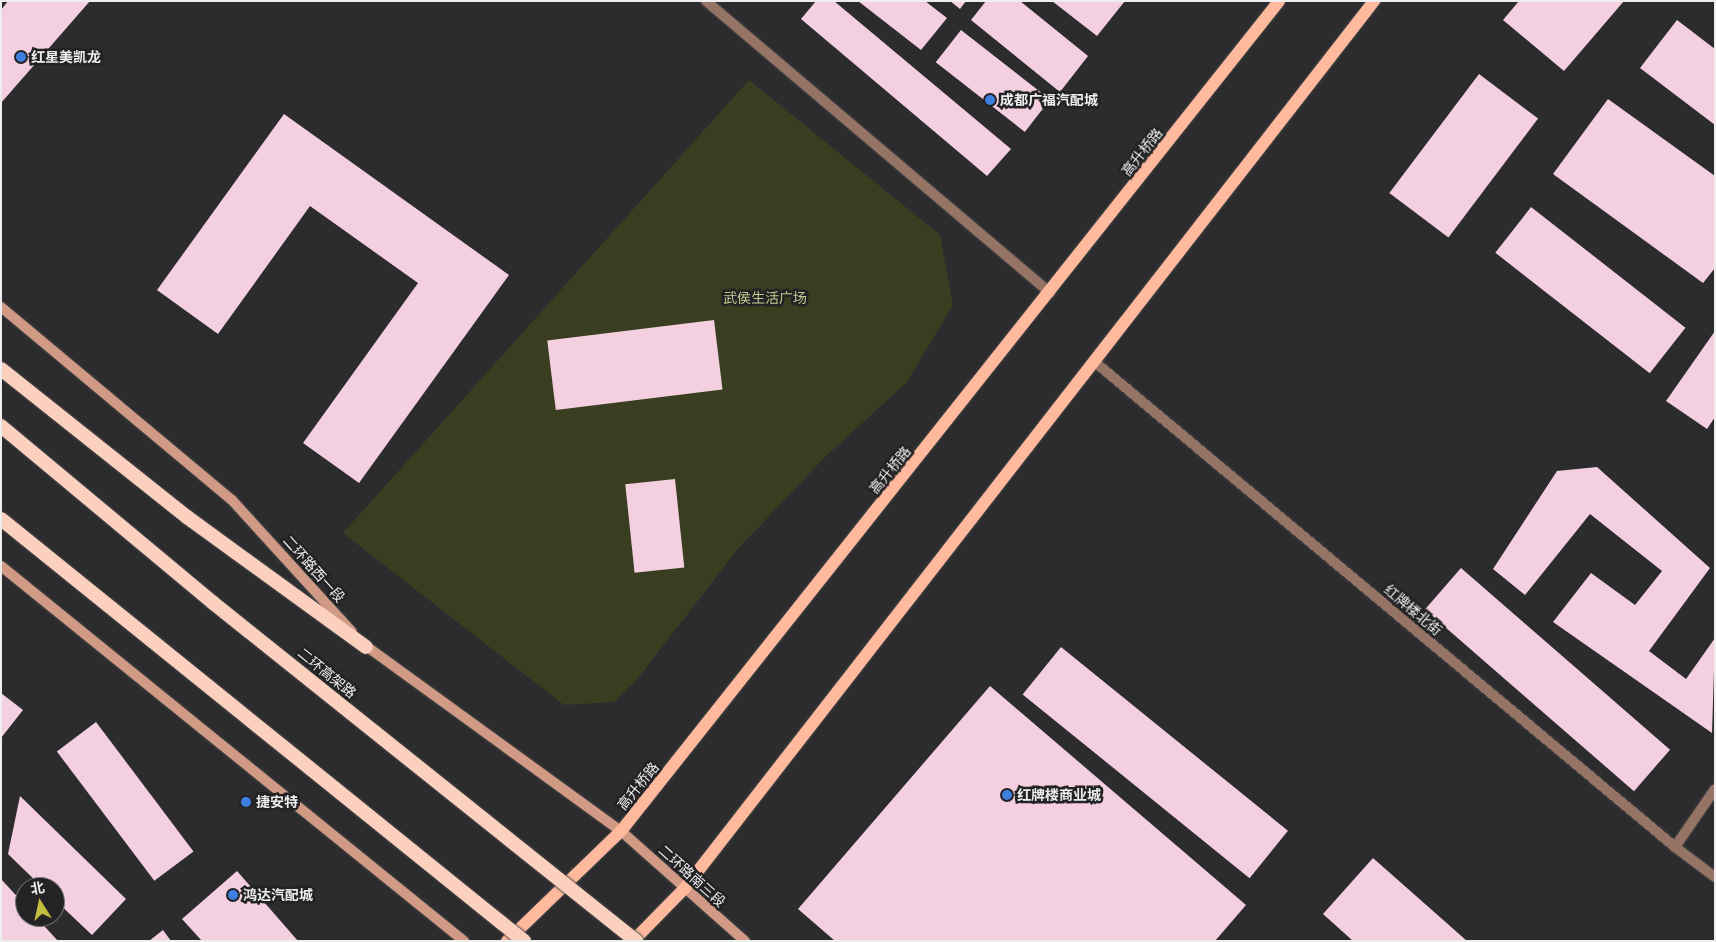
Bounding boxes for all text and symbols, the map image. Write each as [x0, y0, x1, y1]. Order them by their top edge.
place label: 红星美凯龙 [31, 49, 101, 65]
marker: 红星美凯龙 [15, 51, 27, 63]
place label: 成都广福汽配城 [1000, 92, 1098, 108]
marker: 成都广福汽配城 [984, 94, 996, 106]
street label: 高升桥路 [1118, 125, 1166, 179]
park label: 武侯生活广场 [723, 290, 807, 306]
street label: 高升桥路 [866, 443, 914, 497]
street label: 二环路西一段 [280, 532, 348, 606]
street label: 红牌楼北街 [1381, 581, 1445, 639]
street label: 二环高架路 [295, 644, 359, 702]
street label: 高升桥路 [614, 759, 662, 813]
place label: 红牌楼商业城 [1017, 787, 1101, 803]
marker: 红牌楼商业城 [1001, 789, 1013, 801]
place label: 捷安特 [256, 794, 298, 810]
marker: 捷安特 [240, 796, 252, 808]
street label: 二环路南三段 [655, 842, 729, 910]
north arrow [15, 877, 65, 927]
text: 北 [29, 879, 46, 897]
place label: 鸿达汽配城 [243, 887, 313, 903]
marker: 鸿达汽配城 [227, 889, 239, 901]

